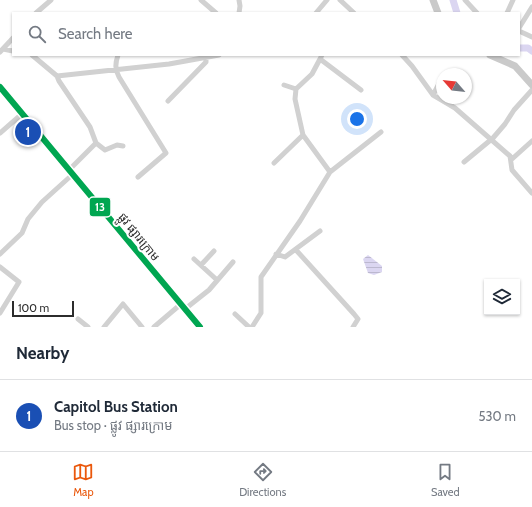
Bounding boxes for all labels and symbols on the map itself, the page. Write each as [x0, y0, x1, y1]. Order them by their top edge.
north arrow [436, 68, 472, 104]
your location [347, 109, 367, 129]
pin: 1 [15, 117, 41, 147]
line badge: 13 [89, 197, 111, 217]
text: 13 [95, 200, 105, 214]
street label: ផ្លូវ ផ្សារក្រោម [113, 209, 163, 266]
scale bar [12, 299, 74, 318]

